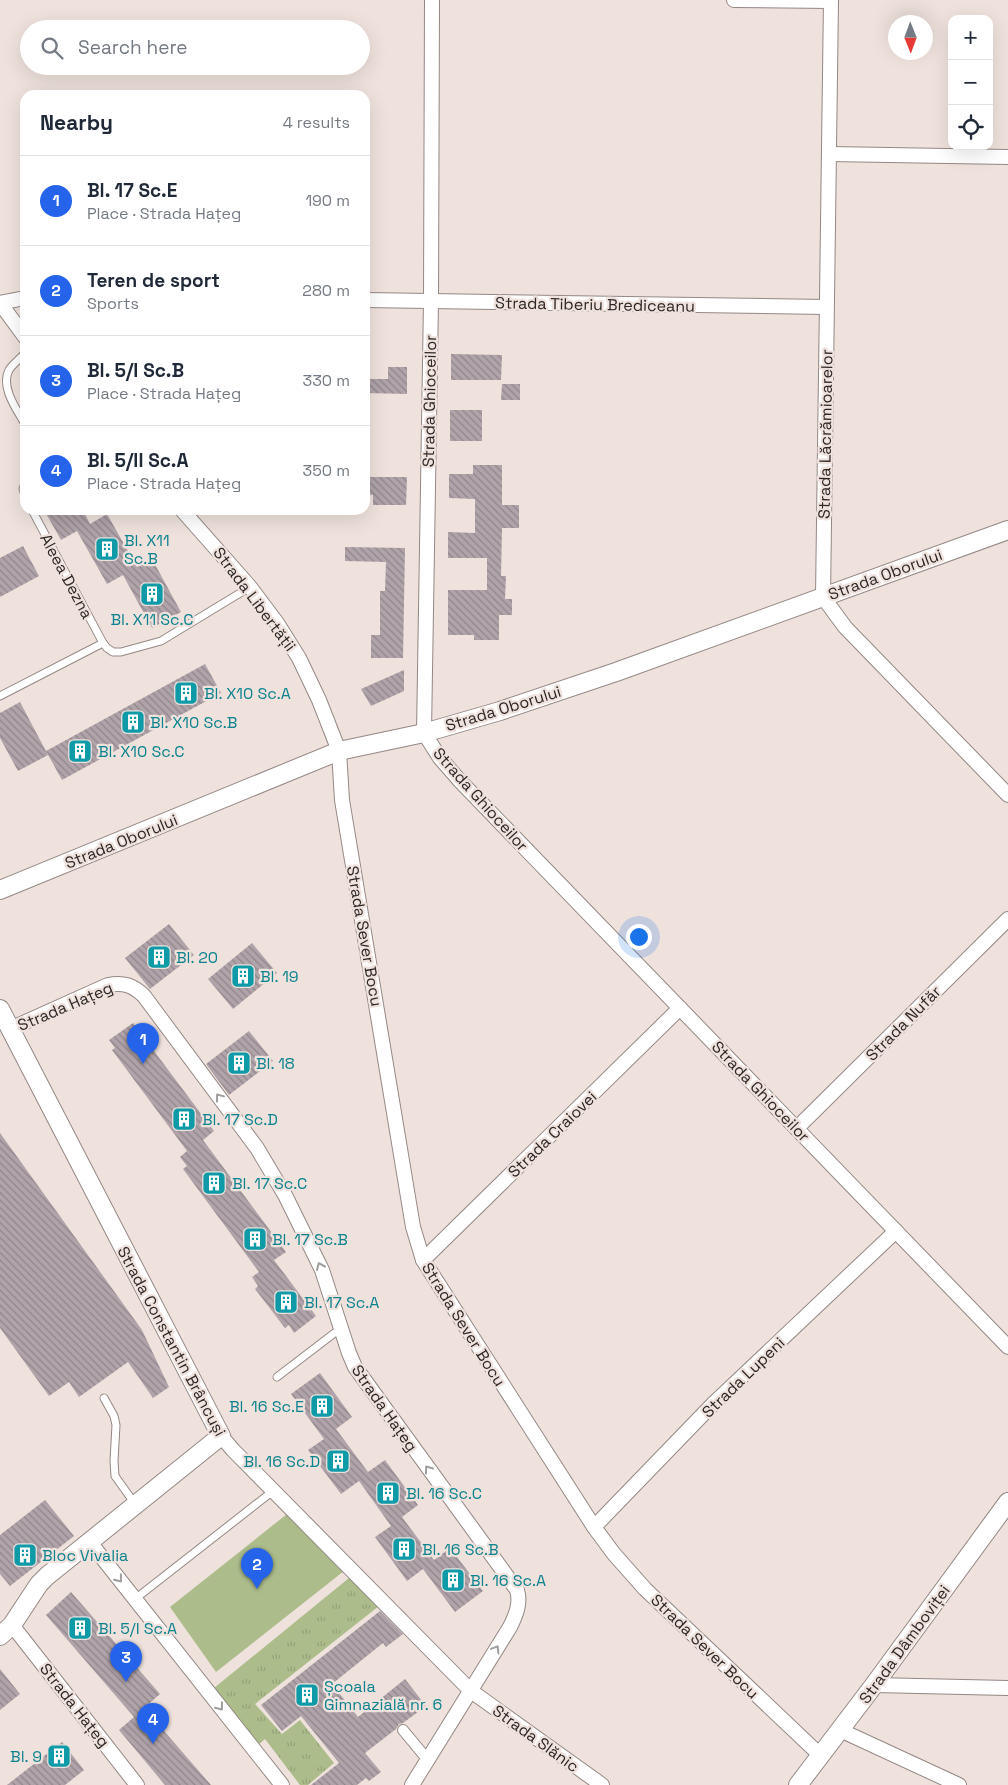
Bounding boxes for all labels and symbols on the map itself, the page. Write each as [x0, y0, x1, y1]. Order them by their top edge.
north arrow [888, 15, 933, 60]
street label: Strada Tiberiu Brediceanu [495, 292, 695, 317]
street label: Strada Ghioceilor [418, 335, 441, 467]
street label: Strada Lăcrămioarelor [814, 349, 837, 519]
street label: Aleea Dezna [35, 530, 98, 622]
place label: Bl. X11 Sc.B [124, 530, 170, 569]
building icon: Bl. X11 Sc.B [94, 536, 120, 562]
street label: Strada Libertății [209, 543, 301, 656]
street label: Strada Oborului [825, 544, 945, 605]
building icon: Bl. X11 Sc.C [139, 581, 165, 607]
place label: Bl. X11 Sc.C [110, 609, 194, 630]
building icon: Bl. X10 Sc.A [173, 680, 199, 706]
street label: Strada Oborului [443, 681, 564, 736]
place label: Bl. X10 Sc.A [204, 683, 291, 704]
building icon: Bl. X10 Sc.B [120, 709, 146, 735]
place label: Bl. X10 Sc.B [150, 712, 237, 733]
building icon: Bl. X10 Sc.C [67, 738, 93, 764]
place label: Bl. X10 Sc.C [98, 741, 185, 762]
street label: Strada Ghioceilor [428, 743, 533, 856]
street label: Strada Oborului [62, 809, 181, 874]
street label: Strada Sever Bocu [342, 864, 387, 1008]
your location [626, 924, 652, 950]
building icon: Bl. 20 [146, 944, 172, 970]
place label: Bl. 20 [176, 947, 218, 968]
building icon: Bl. 19 [230, 963, 256, 989]
place label: Bl. 19 [260, 966, 299, 987]
street label: Strada Hațeg [14, 977, 116, 1036]
street label: Strada Nufăr [861, 981, 945, 1065]
pin: 1 [127, 1023, 159, 1064]
street label: Strada Ghioceilor [707, 1036, 814, 1146]
building icon: Bl. 18 [226, 1050, 252, 1076]
place label: Bl. 18 [256, 1053, 295, 1074]
street label: Strada Craiovei [503, 1087, 601, 1182]
one-way arrow [216, 1093, 225, 1103]
building icon: Bl. 17 Sc.D [171, 1106, 197, 1132]
place label: Bl. 17 Sc.D [202, 1109, 278, 1130]
building icon: Bl. 17 Sc.C [201, 1170, 227, 1196]
place label: Bl. 17 Sc.C [232, 1173, 307, 1194]
building icon: Bl. 17 Sc.B [242, 1226, 268, 1252]
place label: Bl. 17 Sc.B [272, 1229, 348, 1250]
street label: Strada Constantin Brâncuși [112, 1243, 231, 1440]
street label: Strada Sever Bocu [417, 1258, 510, 1390]
one-way arrow [315, 1262, 326, 1271]
building icon: Bl. 17 Sc.A [273, 1289, 299, 1315]
place label: Bl. 17 Sc.A [304, 1292, 379, 1313]
street label: Strada Lupeni [697, 1332, 789, 1422]
street label: Strada Hațeg [347, 1361, 422, 1456]
building icon: Bl. 16 Sc.E [309, 1393, 335, 1419]
place label: Bl. 16 Sc.E [229, 1396, 304, 1417]
building icon: Bl. 16 Sc.D [325, 1448, 351, 1474]
place label: Bl. 16 Sc.D [243, 1451, 320, 1472]
one-way arrow [426, 1466, 434, 1475]
building icon: Bl. 16 Sc.C [375, 1480, 401, 1506]
place label: Bl. 16 Sc.C [406, 1483, 482, 1504]
building icon: Bl. 16 Sc.B [391, 1536, 417, 1562]
place label: Bl. 16 Sc.B [422, 1539, 499, 1560]
building icon: Bloc Vivalia [12, 1542, 38, 1568]
place label: Bloc Vivalia [42, 1545, 128, 1566]
pin: 2 [241, 1548, 273, 1589]
building icon: Bl. 16 Sc.A [440, 1567, 466, 1593]
place label: Bl. 16 Sc.A [470, 1570, 546, 1591]
one-way arrow [114, 1574, 123, 1583]
street label: Strada Dâmboviței [854, 1581, 955, 1708]
street label: Strada Sever Bocu [646, 1589, 763, 1703]
building icon: Bl. 5/I Sc.A [67, 1615, 93, 1641]
place label: Bl. 5/I Sc.A [98, 1618, 177, 1639]
pin: 3 [110, 1641, 142, 1682]
one-way arrow [490, 1646, 500, 1655]
street label: Strada Hațeg [35, 1659, 114, 1752]
place label: Școala Gimnazială nr. 6 [324, 1676, 442, 1715]
building icon: Școala Gimnazială nr. 6 [294, 1682, 320, 1708]
street label: Strada Slănic [488, 1700, 583, 1777]
one-way arrow [215, 1701, 223, 1710]
pin: 4 [137, 1703, 169, 1744]
building icon: Bl. 9 [46, 1743, 72, 1769]
place label: Bl. 9 [10, 1746, 42, 1767]

